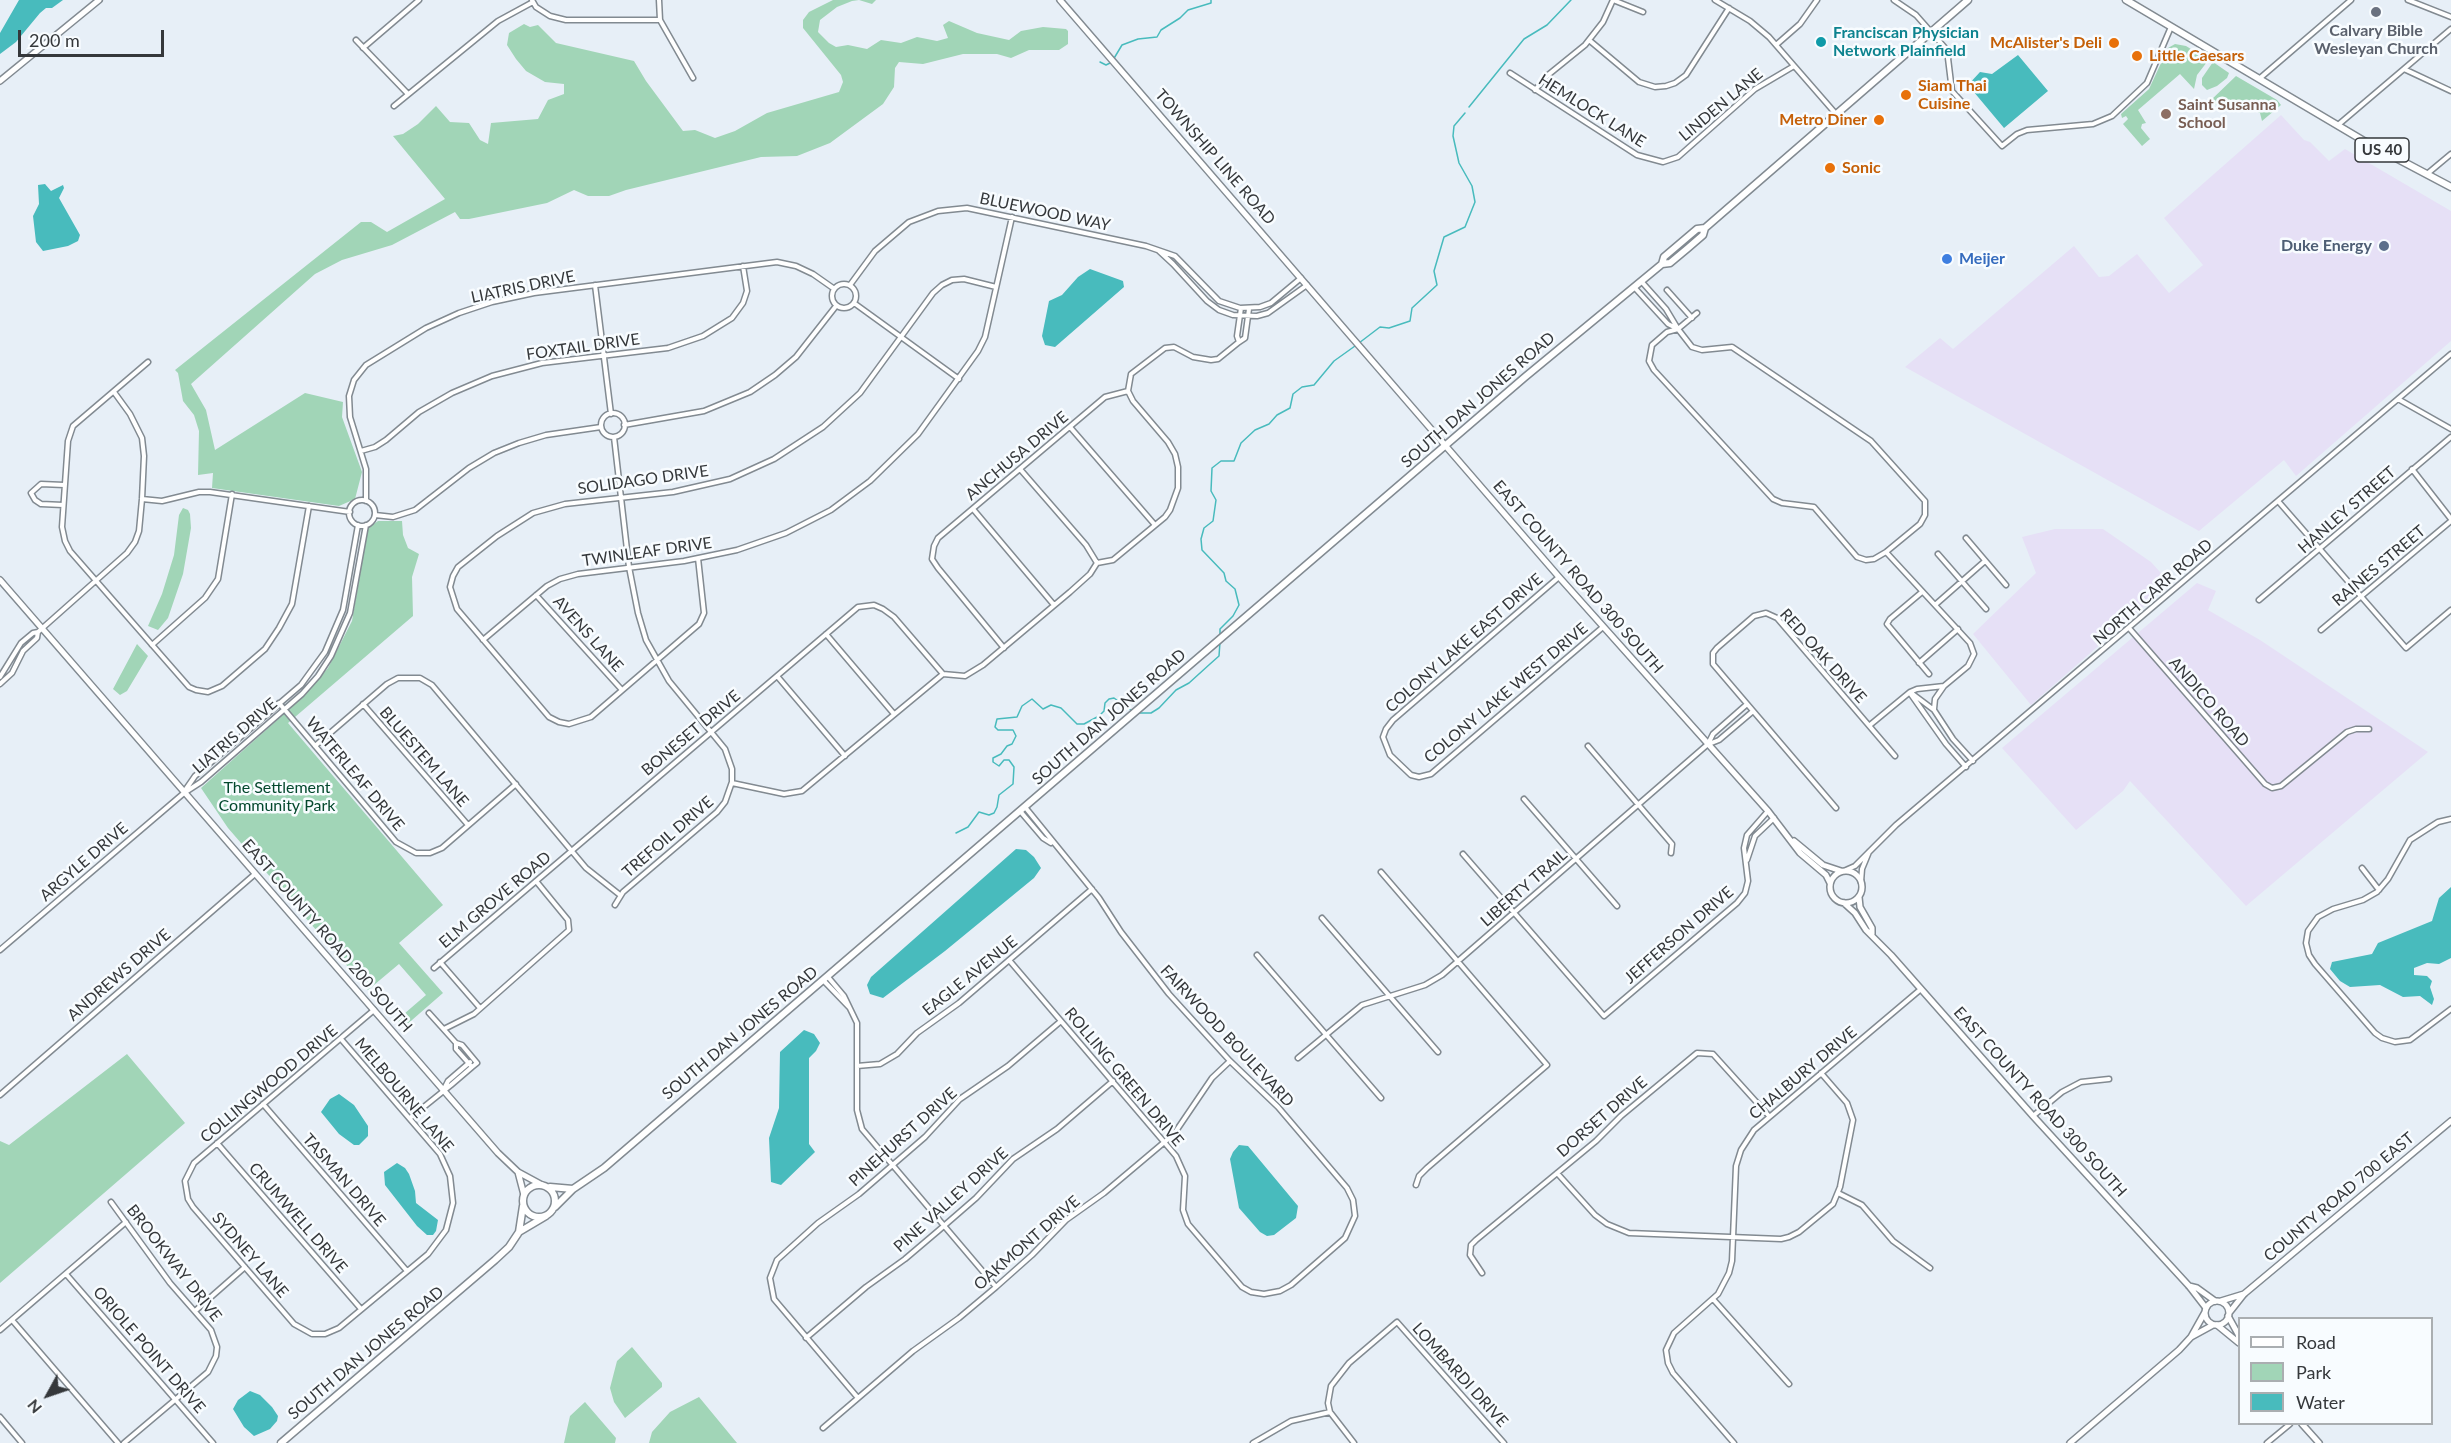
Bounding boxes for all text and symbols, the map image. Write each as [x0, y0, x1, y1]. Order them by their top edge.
marker: Calvary Bible Wesleyan Church [2369, 5, 2383, 19]
scale bar [21, 18, 166, 56]
place label: Calvary Bible Wesleyan Church [2314, 21, 2438, 59]
place label: Franciscan Physician Network Plainfield [1833, 23, 1979, 61]
text: 200 m [29, 29, 80, 51]
place label: McAlister's Deli [1990, 33, 2102, 53]
marker: Franciscan Physician Network Plainfield [1814, 35, 1828, 49]
marker: McAlister's Deli [2107, 36, 2121, 50]
place label: Little Caesars [2149, 46, 2244, 66]
marker: Little Caesars [2130, 49, 2144, 63]
street label: LINDEN LANE [1675, 64, 1767, 146]
street label: HEMLOCK LANE [1535, 70, 1649, 152]
place label: Siam Thai Cuisine [1918, 76, 1987, 114]
street label: TOWNSHIP LINE ROAD [1151, 85, 1279, 229]
marker: Siam Thai Cuisine [1899, 88, 1913, 102]
place label: Saint Susanna School [2178, 95, 2277, 133]
marker: Saint Susanna School [2159, 107, 2173, 121]
place label: Metro Diner [1779, 110, 1867, 130]
marker: Metro Diner [1872, 113, 1886, 127]
road number: US 40 [2355, 138, 2409, 162]
place label: Sonic [1842, 158, 1881, 178]
marker: Sonic [1823, 161, 1837, 175]
street label: BLUEWOOD WAY [978, 189, 1112, 235]
place label: Duke Energy [2281, 236, 2372, 256]
marker: Duke Energy [2377, 239, 2391, 253]
place label: Meijer [1959, 249, 2005, 269]
marker: Meijer [1940, 252, 1954, 266]
street label: LIATRIS DRIVE [469, 267, 577, 307]
street label: SOUTH DAN JONES ROAD [1397, 328, 1559, 472]
street label: FOXTAIL DRIVE [525, 330, 641, 364]
street label: ANCHUSA DRIVE [962, 408, 1072, 504]
street label: SOLIDAGO DRIVE [576, 461, 710, 499]
street label: HANLEY STREET [2294, 462, 2400, 558]
street label: EAST COUNTY ROAD 300 SOUTH [1489, 477, 1667, 677]
street label: RAINES STREET [2329, 521, 2429, 611]
street label: TWINLEAF DRIVE [581, 533, 713, 571]
street label: NORTH CARR ROAD [2090, 535, 2216, 649]
street label: COLONY LAKE EAST DRIVE [1381, 569, 1547, 717]
street label: AVENS LANE [549, 592, 627, 676]
street label: RED OAK DRIVE [1776, 605, 1870, 707]
street label: COLONY LAKE WEST DRIVE [1420, 619, 1592, 767]
street label: SOUTH DAN JONES ROAD [1028, 645, 1190, 789]
street label: ANDICO ROAD [2165, 653, 2253, 751]
street label: BONESET DRIVE [638, 686, 744, 780]
street label: LIATRIS DRIVE [189, 694, 281, 778]
street label: BLUESTEM LANE [375, 703, 473, 811]
street label: WATERLEAF DRIVE [302, 713, 408, 835]
park label: The Settlement Community Park [219, 778, 335, 816]
street label: TREFOIL DRIVE [619, 792, 717, 882]
street label: ARGYLE DRIVE [36, 819, 132, 905]
street label: EAST COUNTY ROAD 200 SOUTH [238, 836, 416, 1036]
street label: LIBERTY TRAIL [1477, 845, 1571, 931]
street label: ELM GROVE ROAD [435, 848, 555, 952]
street label: JEFFERSON DRIVE [1621, 883, 1737, 987]
street label: ANDREWS DRIVE [63, 925, 175, 1025]
street label: EAGLE AVENUE [919, 932, 1021, 1020]
street label: FAIRWOOD BOULEVARD [1156, 961, 1298, 1111]
street label: SOUTH DAN JONES ROAD [658, 962, 822, 1104]
street label: EAST COUNTY ROAD 300 SOUTH [1949, 1003, 2131, 1201]
street label: ROLLING GREEN DRIVE [1060, 1004, 1188, 1150]
street label: COLLINGWOOD DRIVE [197, 1021, 341, 1147]
street label: CHALBURY DRIVE [1745, 1022, 1861, 1124]
street label: MELBOURNE LANE [351, 1034, 457, 1156]
street label: DORSET DRIVE [1553, 1073, 1651, 1161]
street label: PINEHURST DRIVE [845, 1084, 961, 1190]
street label: COUNTY ROAD 700 EAST [2260, 1128, 2418, 1266]
street label: TASMAN DRIVE [299, 1130, 389, 1230]
street label: PINE VALLEY DRIVE [890, 1144, 1012, 1256]
street label: CRUMWELL DRIVE [245, 1159, 351, 1277]
street label: OAKMONT DRIVE [970, 1192, 1084, 1294]
street label: BROOKWAY DRIVE [122, 1201, 226, 1325]
street label: SYDNEY LANE [208, 1208, 292, 1302]
street label: SOUTH DAN JONES ROAD [284, 1282, 448, 1424]
street label: ORIOLE POINT DRIVE [89, 1283, 209, 1417]
legend [2238, 1317, 2433, 1425]
street label: LOMBARDI DRIVE [1408, 1319, 1512, 1431]
text: Road [2296, 1331, 2336, 1353]
text: Park [2296, 1361, 2331, 1383]
north arrow [18, 1365, 78, 1425]
text: Water [2296, 1391, 2345, 1413]
text: N [23, 1396, 45, 1418]

